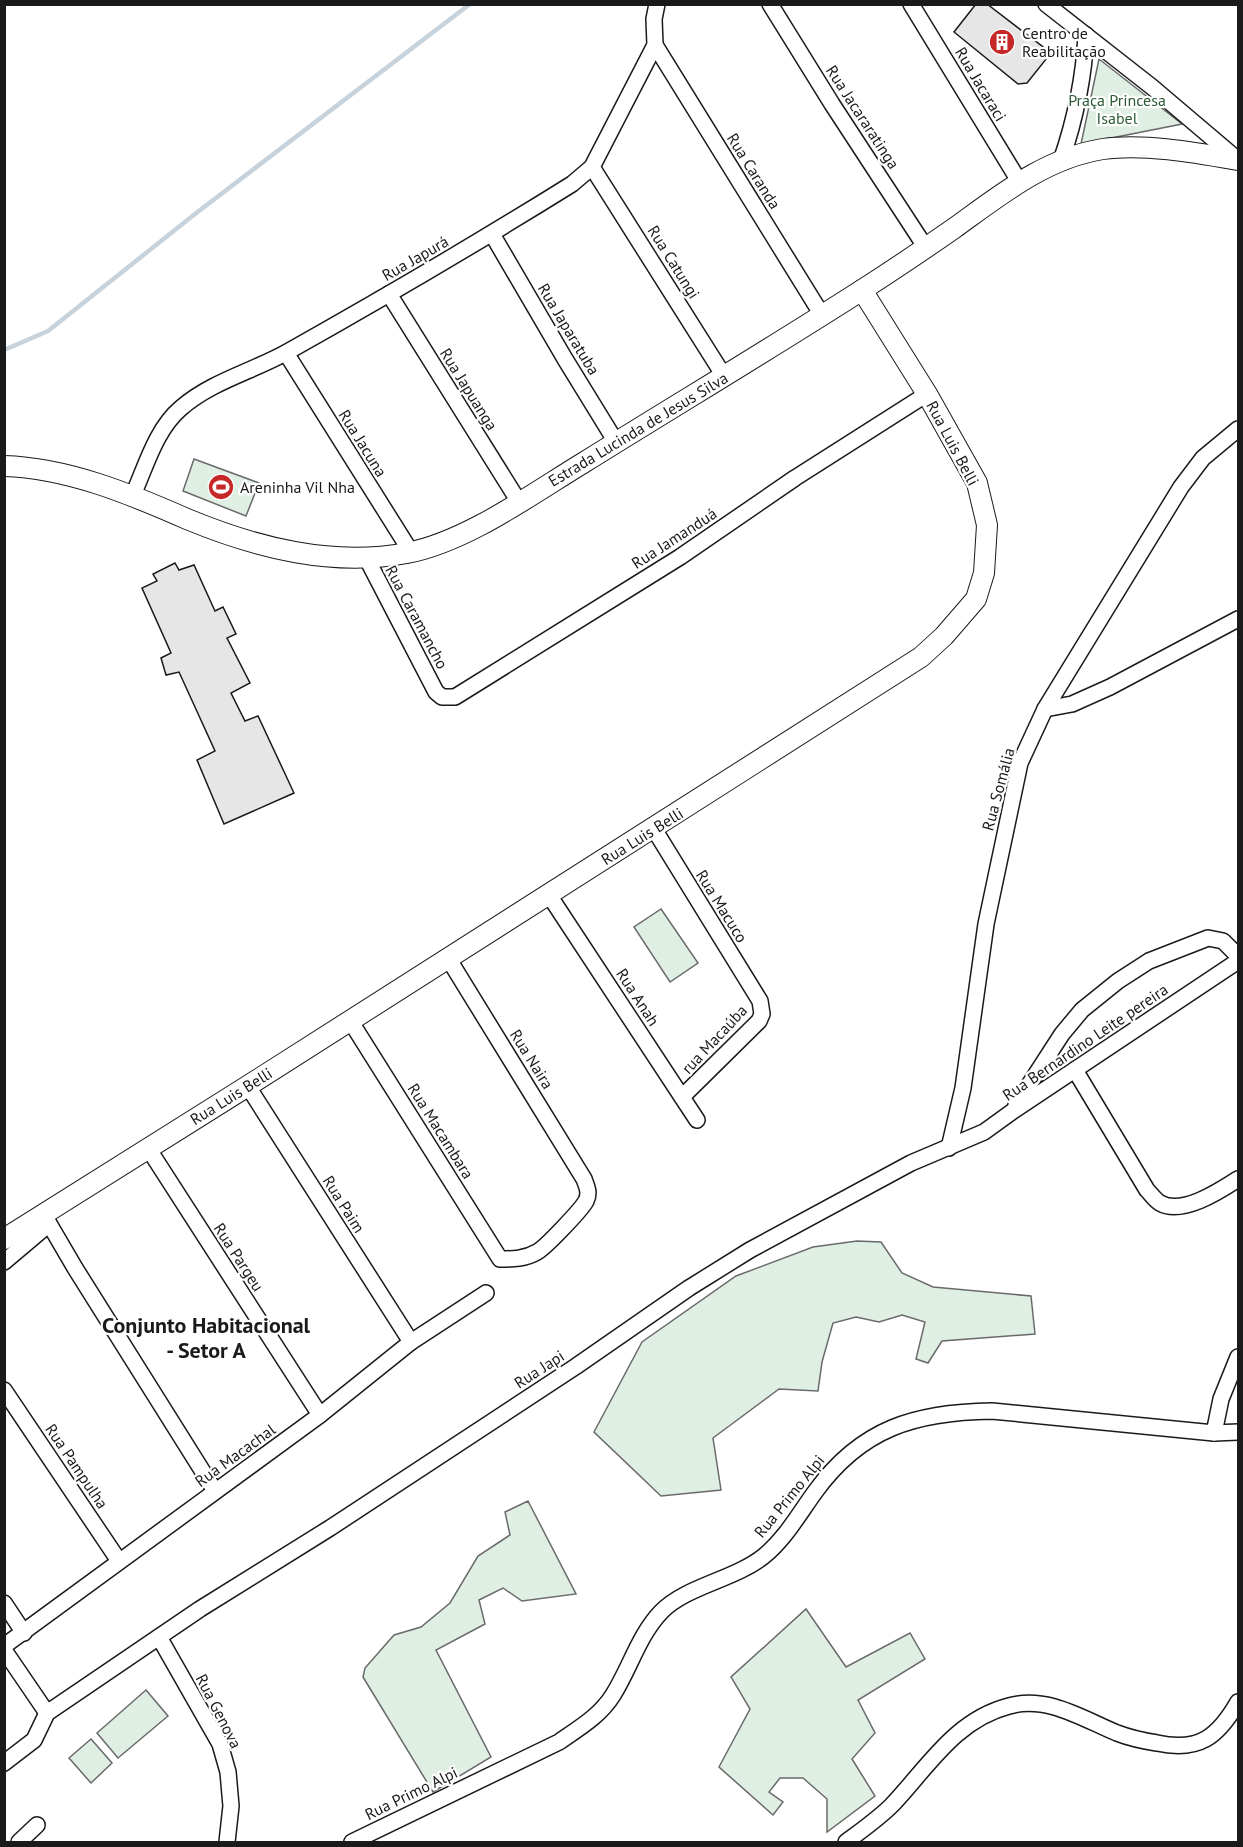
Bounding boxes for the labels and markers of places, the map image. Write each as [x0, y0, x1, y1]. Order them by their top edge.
place label: Centro de Reabilitação [1022, 23, 1106, 61]
building icon: Centro de Reabilitação [987, 27, 1017, 57]
sports icon: Areninha Vil Nha [206, 472, 236, 502]
place label: Areninha Vil Nha [240, 477, 355, 497]

